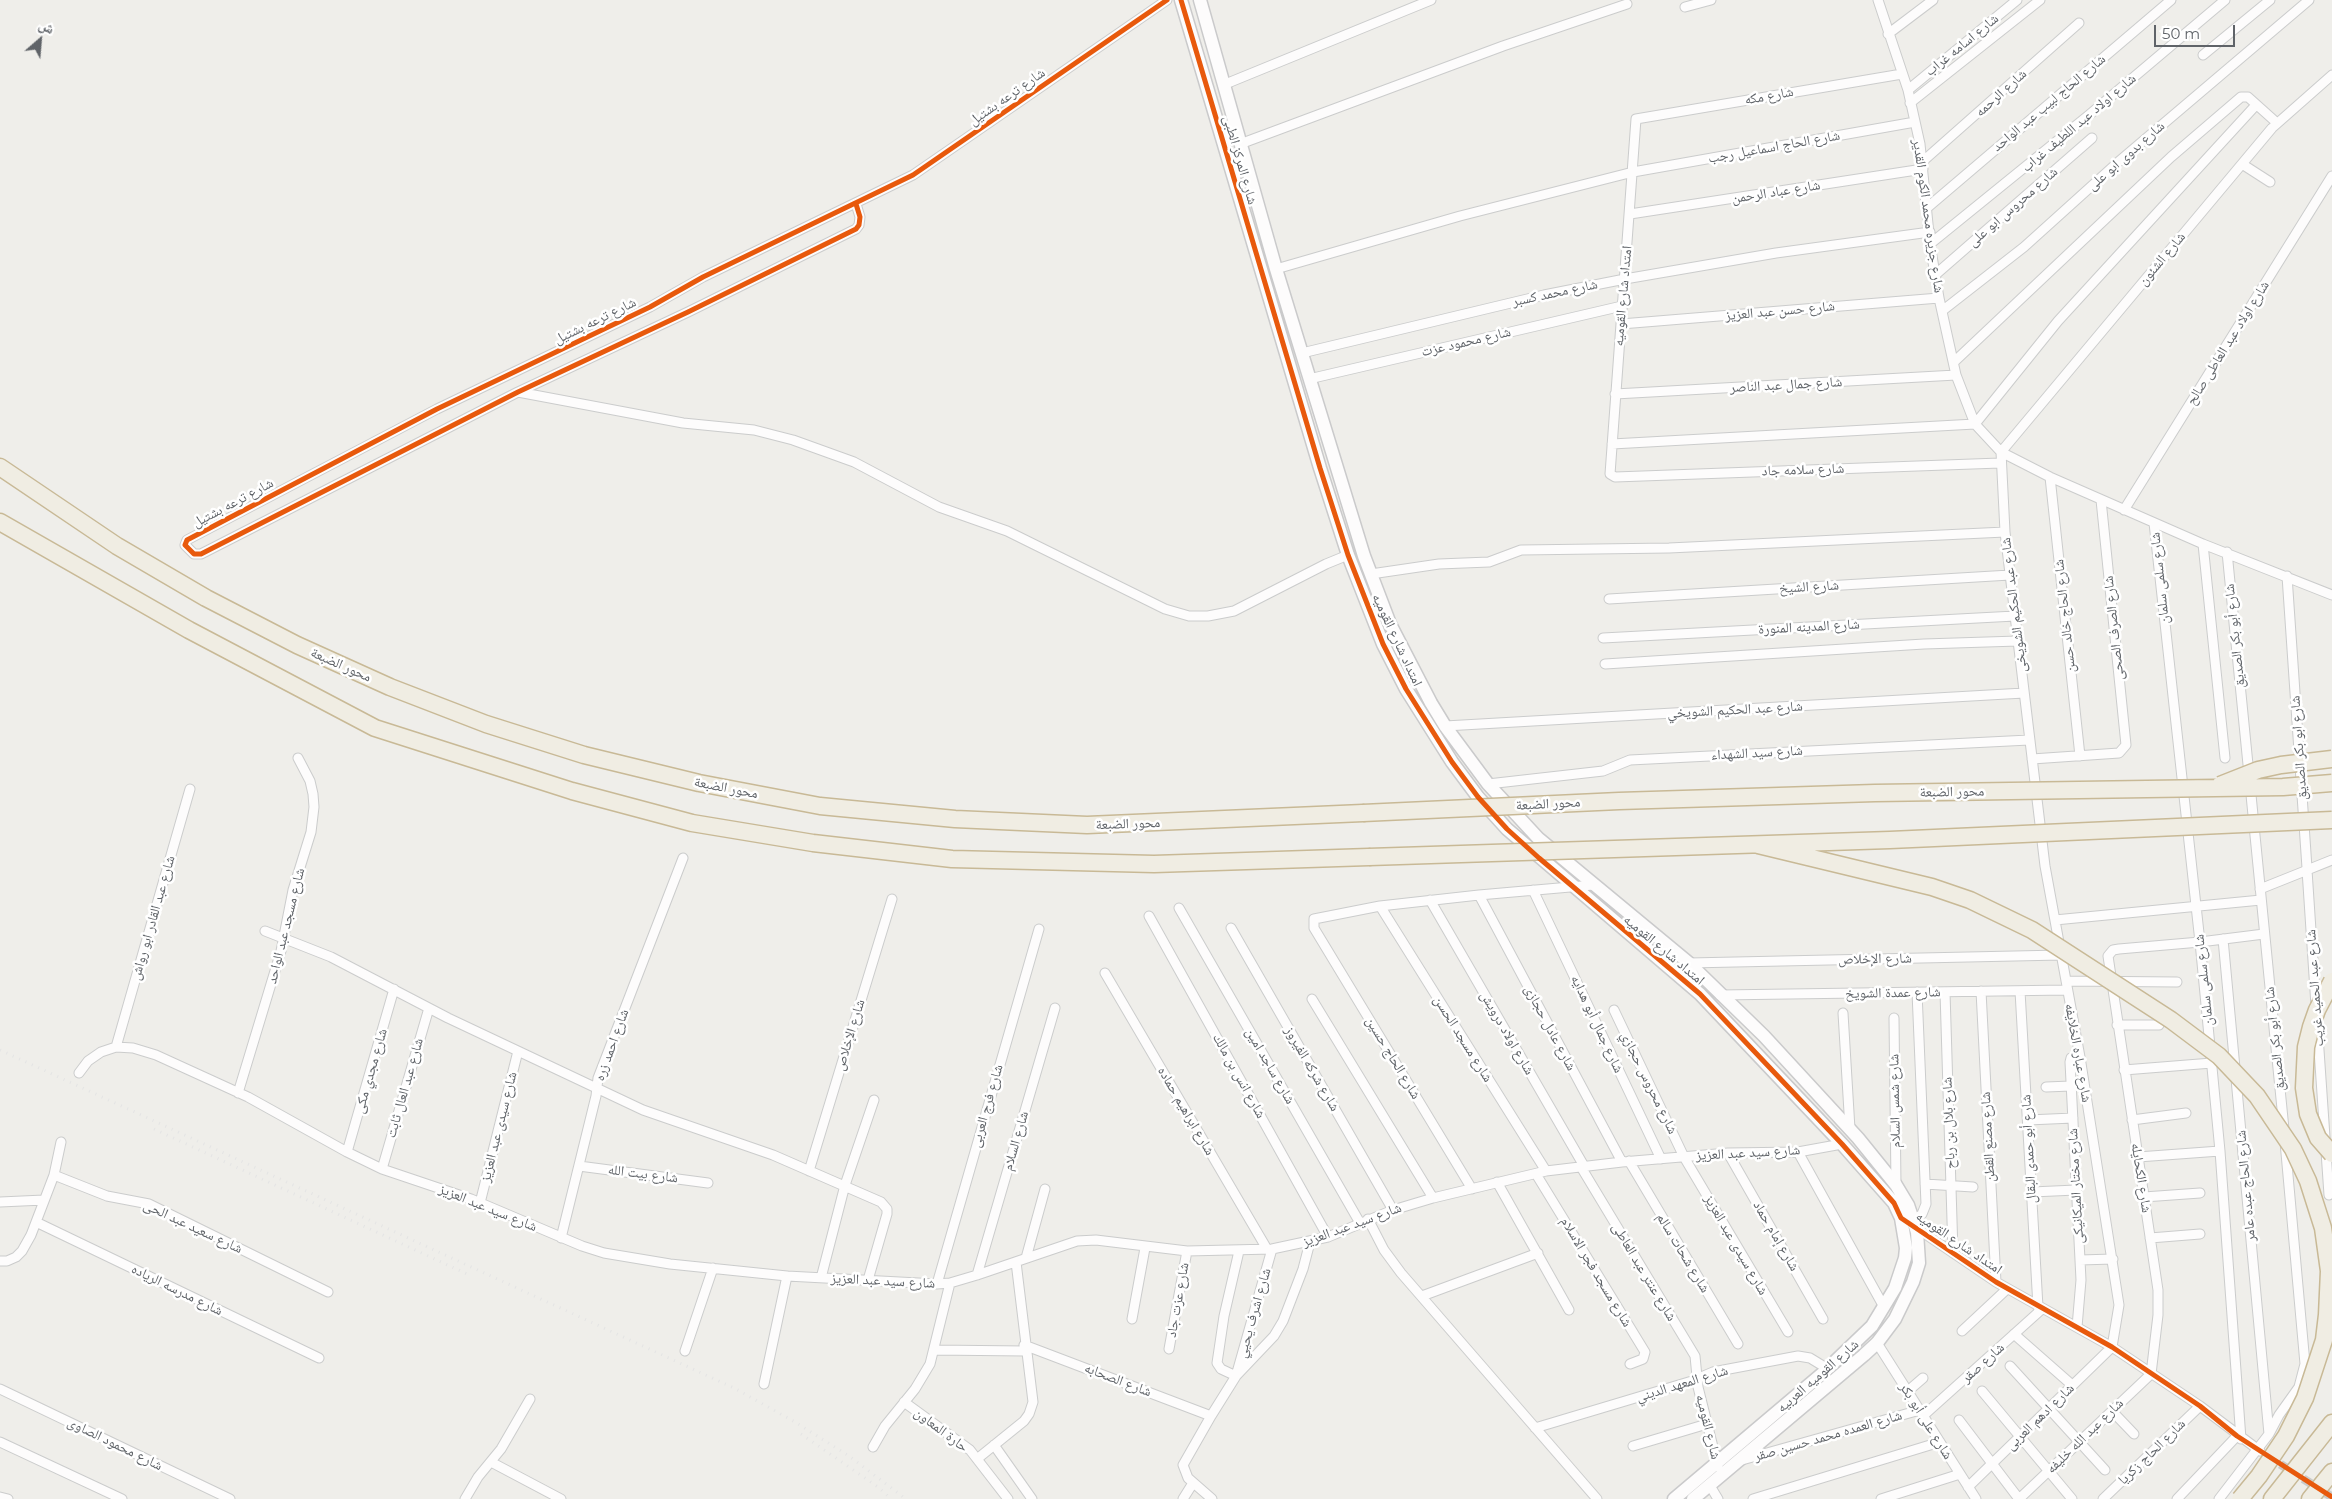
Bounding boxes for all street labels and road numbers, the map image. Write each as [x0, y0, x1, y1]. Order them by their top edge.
street label: شارع اسامه غراب [1922, 10, 2002, 80]
street label: شارع الحاج لبيب عبد الواحد [1989, 51, 2109, 155]
street label: شارع ترعه بشتيل [966, 65, 1048, 129]
street label: شارع الرحمه [1972, 66, 2030, 120]
street label: شارع اولاد عبد اللطيف غراب [2018, 70, 2140, 176]
street label: شارع مكه [1743, 83, 1795, 109]
street label: شارع المركز الطبى [1219, 113, 1261, 207]
street label: شارع بدوى ابو على [2084, 118, 2168, 194]
street label: شارع الحاج اسماعيل رجب [1707, 127, 1841, 167]
street label: شارع جزيره محمد الكوم القدير [1909, 138, 1947, 294]
street label: شارع محروس ابو على [1965, 163, 2061, 251]
street label: شارع عباد الرحمن [1731, 177, 1821, 207]
street label: شارع الشئون [2135, 229, 2189, 289]
street label: امتداد شارع القوميه [1610, 245, 1636, 347]
street label: شارع محمد كسبر [1511, 276, 1599, 310]
street label: شارع اولاد عبد العاطى صالح [2183, 278, 2273, 408]
street label: شارع ترعه بشتيل [551, 294, 639, 348]
street label: شارع حسن عبد العزيز [1724, 298, 1836, 324]
street label: شارع محمود عزت [1420, 324, 1512, 360]
street label: شارع جمال عبد الناصر [1729, 374, 1843, 396]
street label: شارع سلامه جاد [1761, 460, 1845, 480]
street label: شارع ترعه بشتيل [190, 475, 276, 531]
street label: شارع سلمى سلمان [2147, 531, 2173, 625]
street label: شارع عبد الحكيم الشويخى [1997, 537, 2031, 673]
street label: شارع الحاج خالد حسن [2051, 558, 2079, 674]
street label: شارع الصرف الصحى [2100, 575, 2128, 681]
street label: شارع الشيخ [1778, 577, 1840, 597]
street label: شارع أبو بكر الصديق [2221, 583, 2249, 689]
street label: امتداد شارع القوميه [1368, 591, 1426, 689]
street label: شارع المدينه المنورة [1758, 616, 1860, 638]
street label: محور الضبعة [308, 644, 374, 686]
street label: شارع ابو بكر الصديق [2287, 695, 2311, 801]
street label: شارع عبد الحكيم الشويخي [1667, 698, 1803, 722]
street label: شارع سيد الشهداء [1711, 742, 1803, 764]
street label: محور الضبعة [693, 774, 759, 802]
street label: محور الضبعة [1919, 783, 1985, 801]
street label: محور الضبعة [1515, 794, 1581, 814]
street label: محور الضبعة [1095, 814, 1161, 834]
street label: شارع عبد القادر ابو رواش [127, 854, 179, 982]
street label: شارع مسجد عبد الواحد [263, 866, 309, 986]
street label: امتداد شارع القوميه [1620, 911, 1708, 989]
street label: شارع عبد الحميد غريب [2303, 929, 2327, 1047]
street label: شارع سلمى سلمان [2191, 933, 2217, 1027]
street label: شارع الإخلاص [1838, 950, 1912, 968]
street label: شارع جمال أبو هدايه [1567, 972, 1627, 1076]
street label: شارع عادل حجازى [1520, 982, 1580, 1074]
street label: شارع عمدة الشويخ [1845, 984, 1941, 1002]
street label: شارع أبو بكر الصديق [2261, 986, 2289, 1092]
street label: شارع اولاد درويش [1476, 988, 1538, 1078]
street label: شارع مسجد الحسن [1430, 993, 1496, 1085]
street label: شارع الإخلاص [831, 997, 869, 1073]
street label: شارع عباره الخلايفه [2061, 1002, 2095, 1104]
street label: شارع احمد زره [591, 1007, 633, 1083]
street label: شارع الحاج حسين [1362, 1014, 1424, 1102]
street label: شارع شركه الفيروز [1281, 1024, 1343, 1114]
street label: شارع ساجد امين [1241, 1025, 1299, 1107]
street label: شارع مجدي مكى [351, 1027, 391, 1115]
street label: شارع محروس حجازي [1617, 1029, 1681, 1137]
street label: شارع انس بن مالك [1209, 1031, 1269, 1121]
street label: شارع عبد العال ثابت [383, 1036, 427, 1140]
street label: شارع شمس السلام [1886, 1054, 1904, 1148]
street label: شارع فرج العربى [967, 1063, 1007, 1149]
street label: شارع ابراهيم حماده [1154, 1064, 1218, 1158]
street label: شارع سيدى عبد العزيز [477, 1070, 521, 1184]
street label: شارع بلال بن رباح [1939, 1077, 1959, 1169]
street label: شارع مصنع القطن [1977, 1091, 1999, 1183]
street label: شارع أبو حمدى البقال [2018, 1094, 2040, 1204]
street label: شارع السلام [999, 1109, 1033, 1173]
street label: شارع مختار الميكانيكى [2065, 1128, 2087, 1244]
street label: شارع الحاج عبده عامر [2233, 1130, 2259, 1242]
street label: شارع سيد عبد العزيز [1695, 1142, 1801, 1164]
street label: شارع الكحايله [2127, 1142, 2155, 1214]
street label: شارع بيت الله [607, 1161, 679, 1187]
street label: شارع سيد عبد العزيز [436, 1181, 540, 1235]
street label: شارع سيدى عبد العزيز [1700, 1192, 1772, 1298]
street label: شارع سعيد عبد الحى [141, 1197, 245, 1257]
street label: شارع إمام حماد [1749, 1198, 1803, 1274]
street label: شارع سيد عبد العزيز [1300, 1199, 1404, 1251]
street label: امتداد شارع القوميه [1913, 1208, 2005, 1278]
street label: شارع شحات سالم [1653, 1210, 1713, 1296]
street label: شارع مسجد فجر الاسلام [1557, 1214, 1635, 1330]
street label: شارع عنتر عبد العاطى [1608, 1220, 1680, 1324]
street label: شارع مدرسه الرياده [129, 1261, 225, 1319]
street label: شارع عزت جاد [1163, 1261, 1193, 1339]
street label: شارع اشرف يحيي [1233, 1266, 1275, 1360]
street label: شارع سيد عبد العزيز [830, 1270, 936, 1292]
street label: شارع القوميه العربيه [1774, 1336, 1862, 1416]
street label: شارع صقر [1958, 1339, 2008, 1387]
street label: شارع الصحابه [1082, 1360, 1154, 1400]
street label: شارع المعهد الديني [1634, 1362, 1730, 1406]
street label: شارع على أبو بكر [1896, 1379, 1956, 1463]
street label: شارع ادهم العربى [2002, 1380, 2078, 1454]
street label: شارع القوميه [1692, 1393, 1724, 1461]
street label: شارع عبد الله خليفه [2043, 1395, 2127, 1477]
street label: حارة المعاون [911, 1404, 971, 1456]
street label: شارع العمده محمد حسين صقر [1752, 1407, 1904, 1465]
street label: شارع محمود الصاوى [65, 1414, 165, 1474]
street label: شارع الحاج زكريا [2115, 1416, 2189, 1488]

